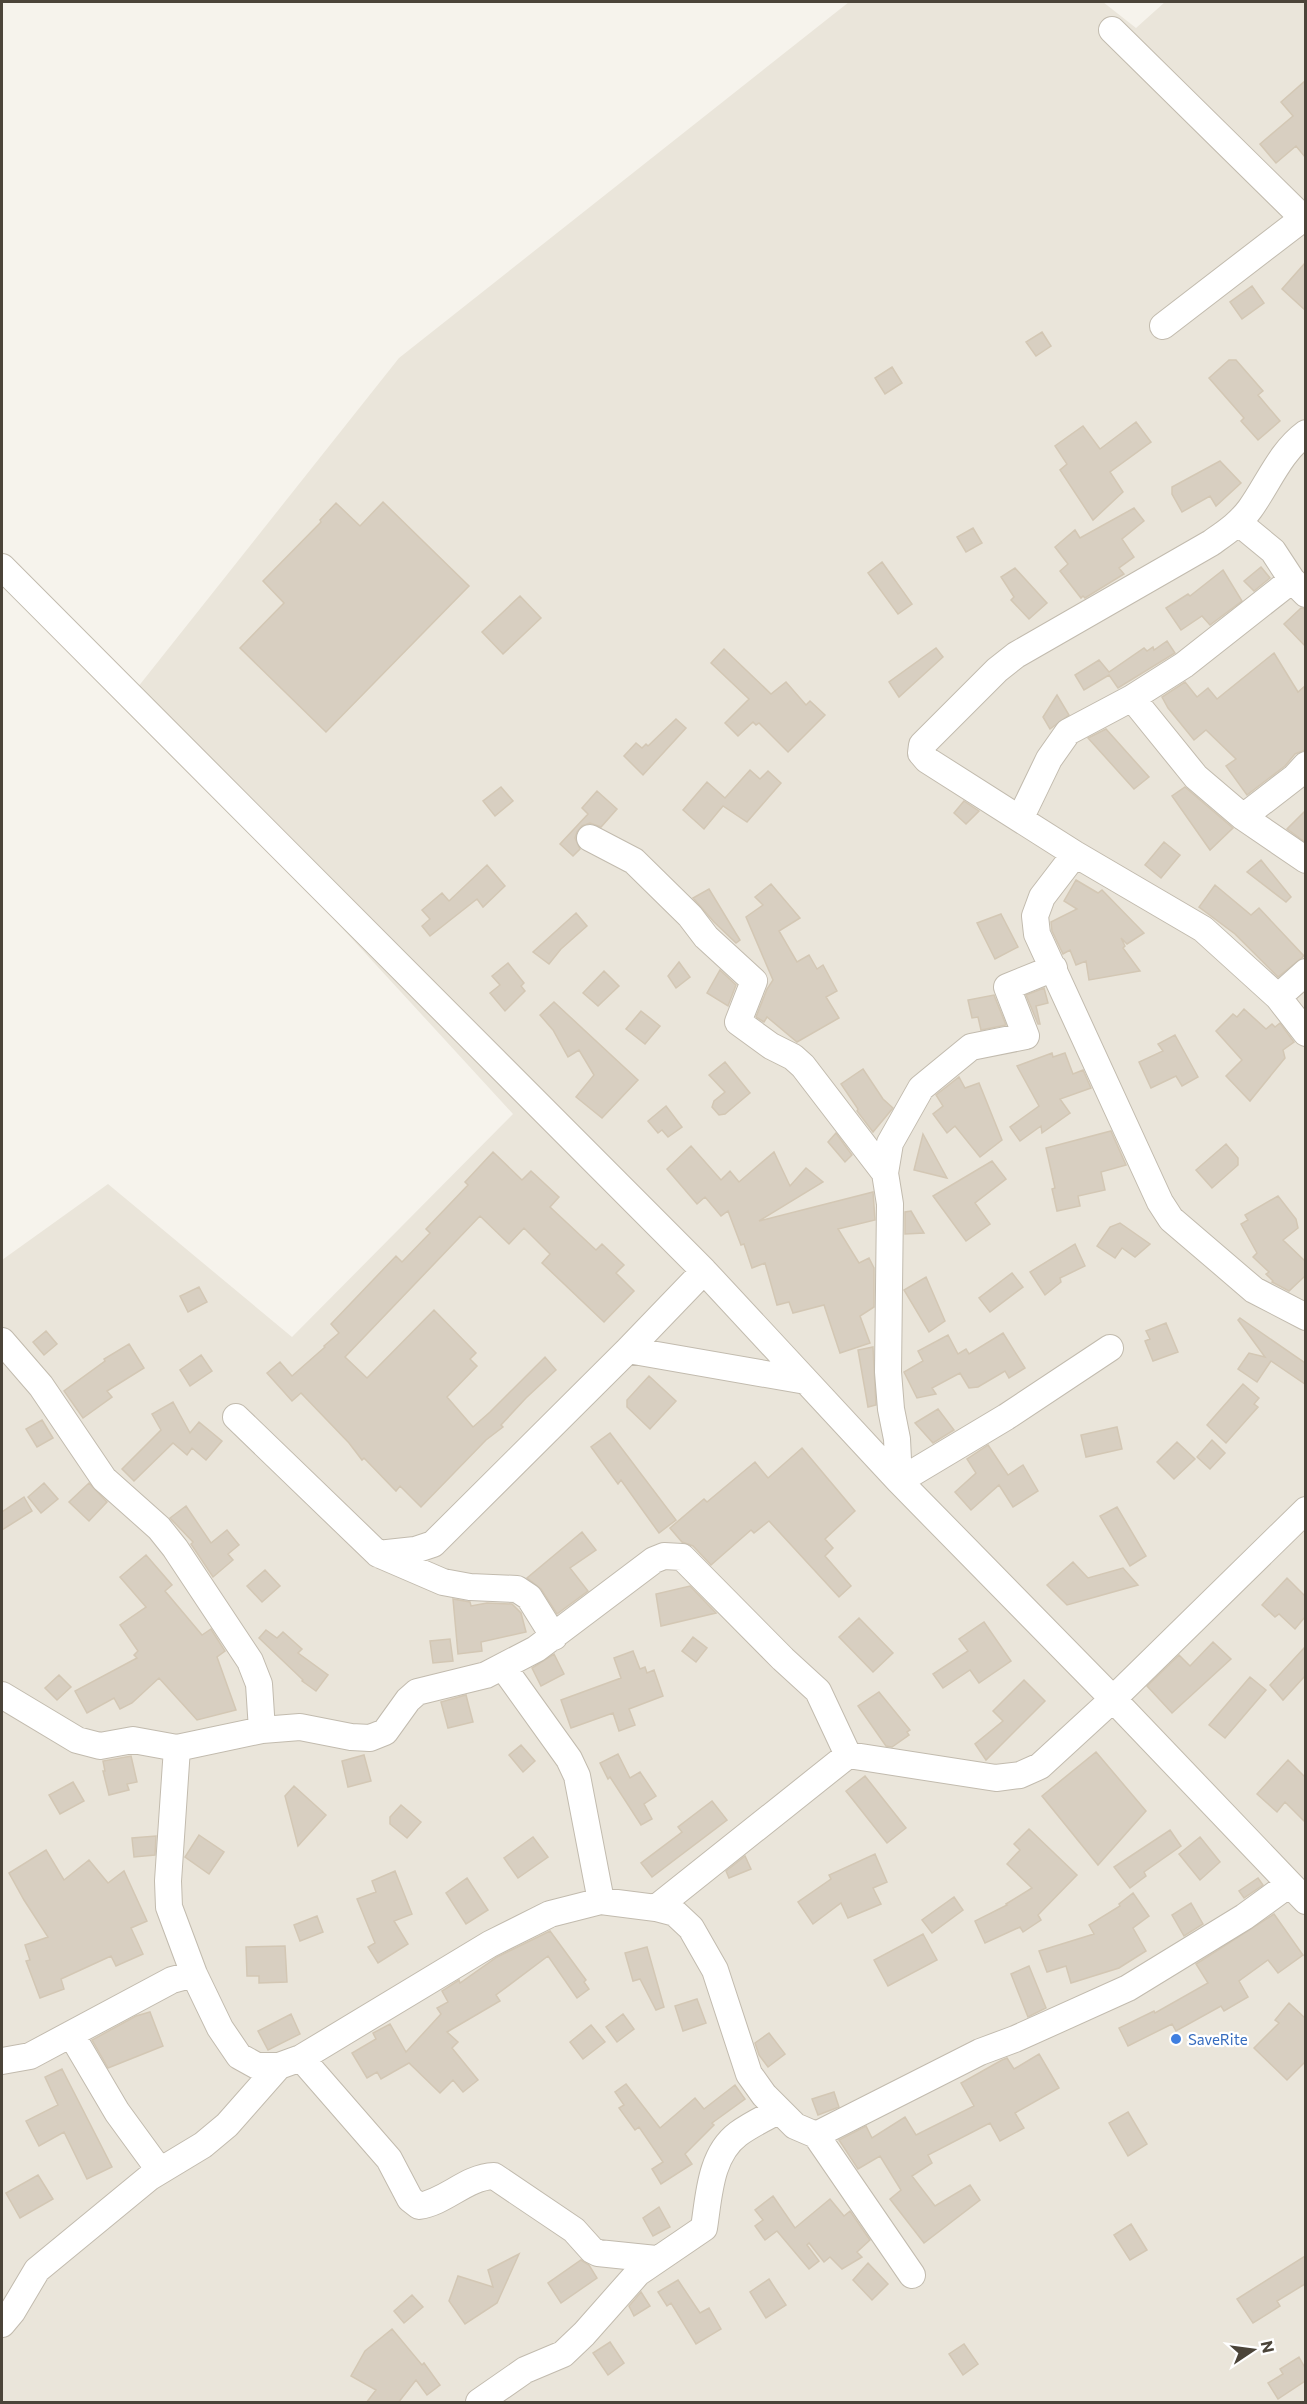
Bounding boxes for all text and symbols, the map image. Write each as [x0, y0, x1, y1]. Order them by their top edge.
place label: SaveRite [1188, 2030, 1248, 2048]
marker: SaveRite [1169, 2032, 1183, 2046]
north arrow [1223, 2320, 1283, 2380]
text: N [1257, 2339, 1279, 2354]

